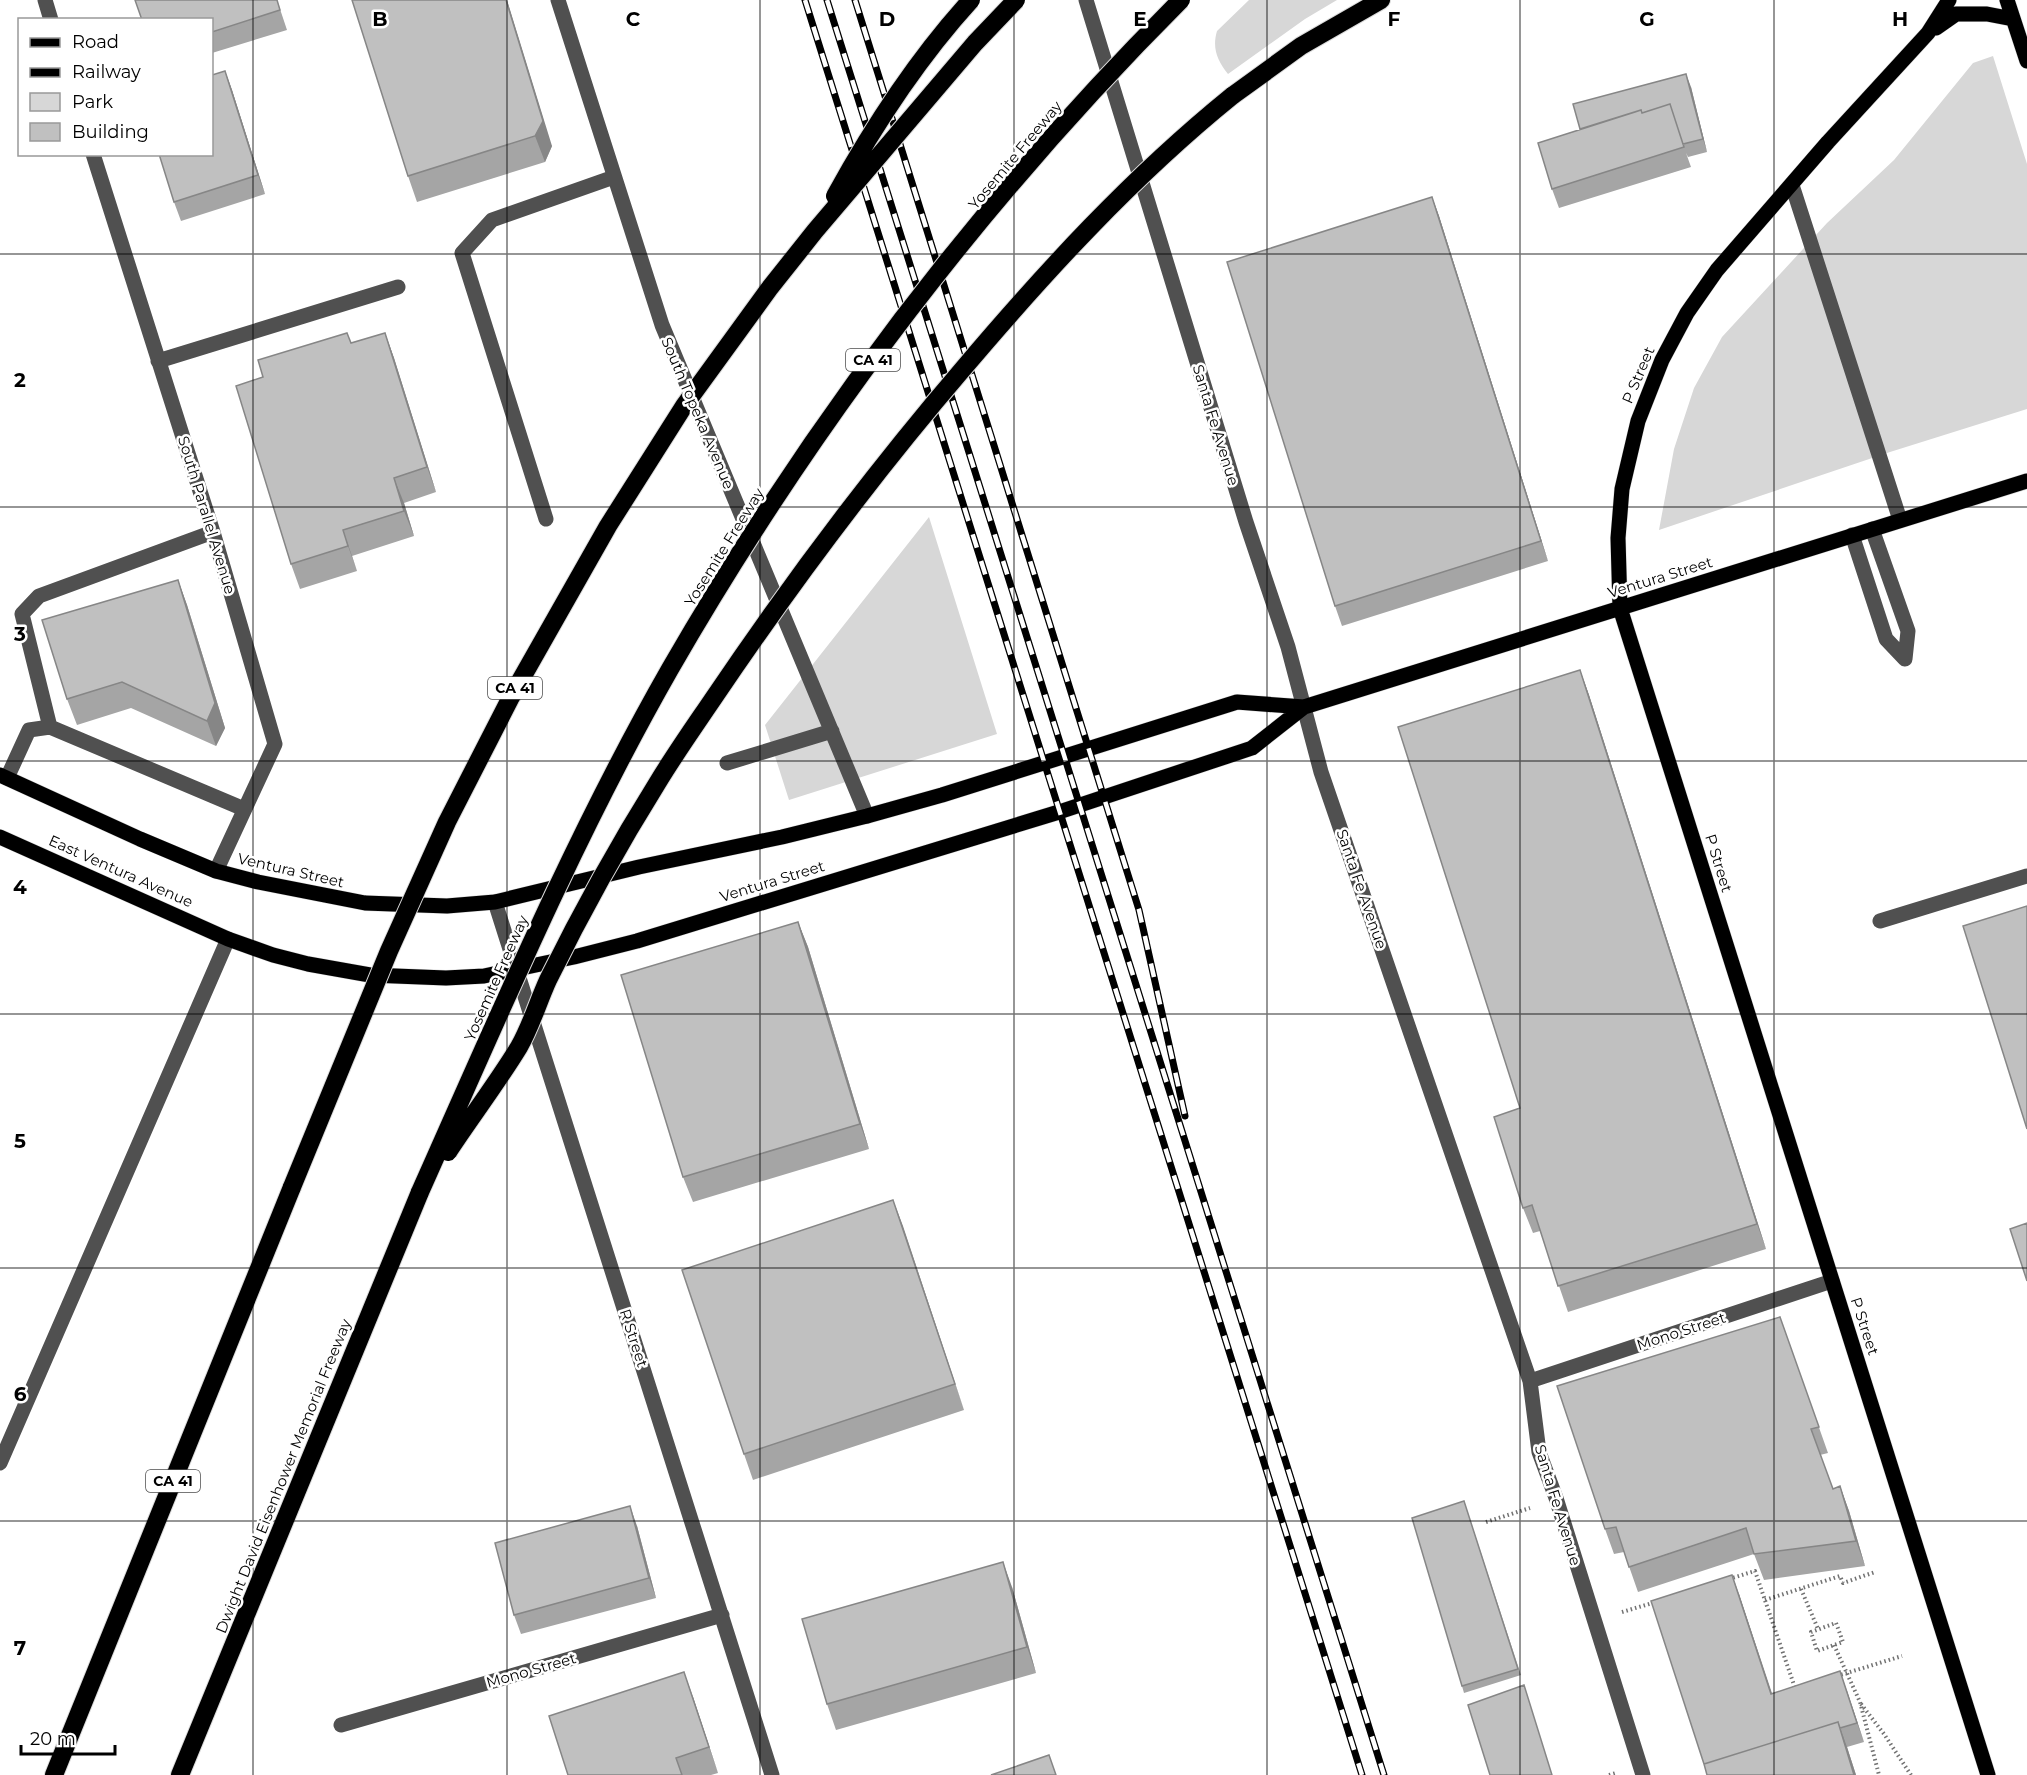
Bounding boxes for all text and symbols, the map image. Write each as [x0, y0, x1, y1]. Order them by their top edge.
text: B [372, 7, 388, 31]
text: C [626, 7, 641, 31]
text: D [879, 7, 895, 31]
text: E [1133, 7, 1147, 31]
text: F [1388, 7, 1401, 31]
text: G [1639, 7, 1655, 31]
text: H [1892, 7, 1908, 31]
legend [18, 18, 213, 156]
text: Road [72, 31, 119, 53]
text: Railway [72, 61, 141, 83]
text: Park [72, 91, 113, 113]
street label: Yosemite Freeway [964, 96, 1066, 213]
text: Building [72, 121, 149, 143]
street label: South Topeka Avenue [657, 334, 739, 492]
street label: P Street [1618, 344, 1658, 406]
road number: CA 41 [846, 349, 900, 371]
street label: Santa Fe Avenue [1189, 362, 1243, 488]
text: 2 [14, 368, 26, 392]
street label: South Parallel Avenue [174, 434, 240, 596]
street label: Yosemite Freeway [680, 484, 768, 610]
street label: Ventura Street [1605, 552, 1715, 602]
text: 3 [13, 622, 26, 646]
road number: CA 41 [488, 677, 542, 699]
street label: Santa Fe Avenue [1333, 827, 1391, 951]
street label: East Ventura Avenue [46, 831, 196, 911]
street label: P Street [1701, 832, 1737, 894]
street label: Ventura Street [236, 849, 346, 891]
street label: Ventura Street [717, 856, 827, 906]
text: 4 [13, 875, 27, 899]
street label: Yosemite Freeway [460, 911, 533, 1044]
text: 5 [14, 1129, 26, 1153]
street label: P Street [1847, 1295, 1883, 1357]
street label: R Street [616, 1306, 652, 1370]
street label: Mono Street [1634, 1308, 1728, 1354]
street label: Dwight David Eisenhower Memorial Freeway [211, 1315, 355, 1636]
text: 6 [14, 1382, 27, 1406]
street label: Santa Fe Avenue [1531, 1442, 1585, 1568]
road number: CA 41 [146, 1470, 200, 1492]
text: 7 [14, 1636, 26, 1660]
street label: Mono Street [484, 1648, 578, 1692]
scale bar [21, 1718, 116, 1756]
text: 20 m [30, 1728, 76, 1750]

